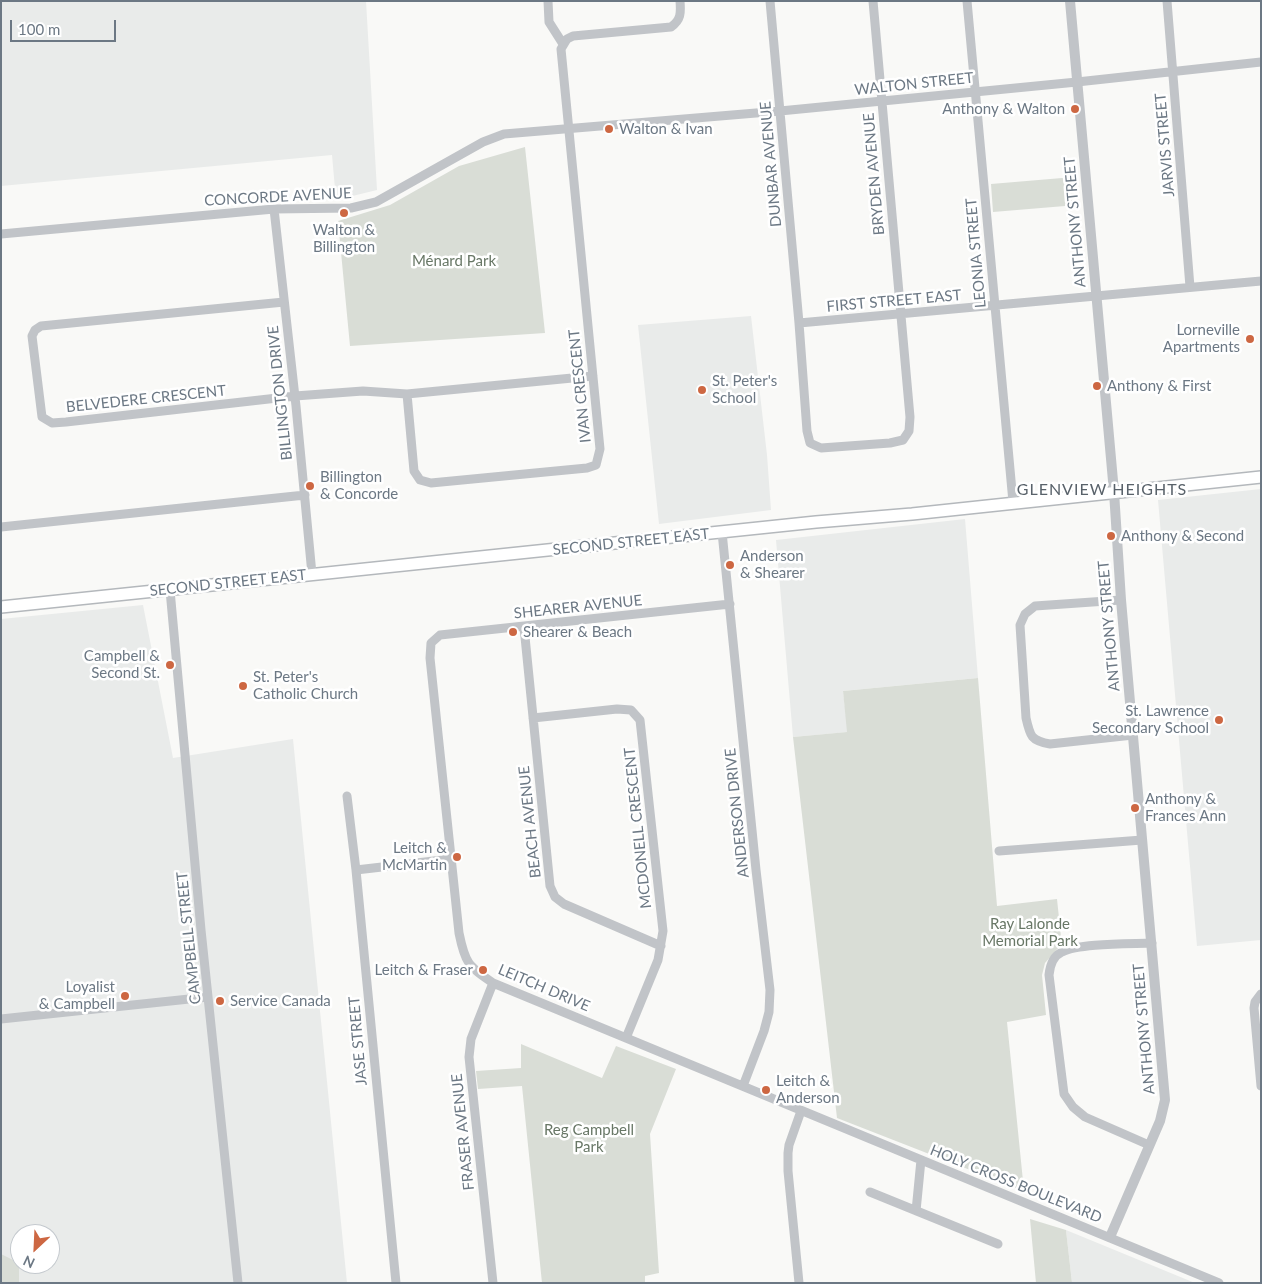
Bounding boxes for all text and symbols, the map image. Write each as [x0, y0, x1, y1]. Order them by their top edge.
scale bar [12, 10, 119, 42]
text: 100 m [18, 20, 60, 38]
street label: WALTON STREET [854, 69, 974, 99]
street label: JARVIS STREET [1151, 92, 1179, 198]
street label: DUNBAR AVENUE [757, 100, 785, 228]
place label: Anthony & Walton [942, 100, 1065, 118]
marker: Anthony & Walton [1069, 103, 1081, 115]
street label: BRYDEN AVENUE [860, 112, 888, 236]
place label: Walton & Ivan [619, 120, 713, 138]
marker: Walton & Ivan [603, 123, 615, 135]
street label: ANTHONY STREET [1060, 156, 1090, 288]
street label: CONCORDE AVENUE [204, 184, 352, 210]
street label: LEONIA STREET [962, 197, 990, 309]
marker: Walton & Billington [338, 207, 350, 219]
place label: Walton & Billington [313, 221, 375, 256]
park label: Ménard Park [412, 252, 496, 270]
street label: FIRST STREET EAST [826, 286, 962, 316]
place label: Lorneville Apartments [1163, 321, 1240, 356]
street label: BILLINGTON DRIVE [264, 325, 296, 461]
street label: IVAN CRESCENT [565, 328, 595, 444]
marker: Lorneville Apartments [1244, 333, 1256, 345]
place label: St. Peter's School [712, 372, 777, 407]
place label: Anthony & First [1107, 377, 1211, 395]
marker: Anthony & First [1091, 380, 1103, 392]
street label: BELVEDERE CRESCENT [65, 382, 227, 416]
marker: St. Peter's School [696, 384, 708, 396]
place label: Billington & Concorde [320, 468, 398, 503]
marker: Billington & Concorde [304, 480, 316, 492]
district label: GLENVIEW HEIGHTS [1015, 480, 1189, 500]
street label: SECOND STREET EAST [552, 525, 710, 559]
place label: Anthony & Second [1121, 527, 1244, 545]
marker: Anthony & Second [1105, 530, 1117, 542]
place label: Anderson & Shearer [740, 547, 805, 582]
marker: Anderson & Shearer [724, 559, 736, 571]
street label: ANTHONY STREET [1094, 560, 1124, 692]
street label: SECOND STREET EAST [149, 566, 307, 600]
street label: SHEARER AVENUE [513, 591, 643, 623]
place label: Shearer & Beach [523, 623, 632, 641]
marker: Shearer & Beach [507, 626, 519, 638]
place label: Campbell & Second St. [84, 647, 160, 682]
marker: Campbell & Second St. [164, 659, 176, 671]
place label: St. Peter's Catholic Church [253, 668, 358, 703]
marker: St. Peter's Catholic Church [237, 680, 249, 692]
place label: St. Lawrence Secondary School [1092, 702, 1209, 737]
marker: St. Lawrence Secondary School [1213, 714, 1225, 726]
street label: MCDONELL CRESCENT [621, 747, 655, 909]
street label: ANDERSON DRIVE [721, 747, 753, 879]
street label: BEACH AVENUE [515, 765, 545, 879]
place label: Anthony & Frances Ann [1145, 790, 1226, 825]
marker: Anthony & Frances Ann [1129, 802, 1141, 814]
place label: Leitch & McMartin [382, 839, 447, 874]
marker: Leitch & McMartin [451, 851, 463, 863]
street label: CAMPBELL STREET [173, 871, 205, 1005]
park label: Ray Lalonde Memorial Park [982, 915, 1078, 950]
place label: Leitch & Fraser [375, 961, 473, 979]
street label: LEITCH DRIVE [495, 961, 593, 1015]
street label: ANTHONY STREET [1129, 963, 1159, 1095]
marker: Leitch & Fraser [477, 964, 489, 976]
place label: Loyalist & Campbell [39, 978, 115, 1013]
marker: Loyalist & Campbell [119, 990, 131, 1002]
place label: Service Canada [230, 992, 331, 1010]
marker: Service Canada [214, 995, 226, 1007]
street label: JASE STREET [345, 996, 371, 1086]
place label: Leitch & Anderson [776, 1072, 840, 1107]
street label: FRASER AVENUE [448, 1073, 478, 1191]
marker: Leitch & Anderson [760, 1084, 772, 1096]
park label: Reg Campbell Park [544, 1121, 634, 1156]
street label: HOLY CROSS BOULEVARD [927, 1141, 1105, 1227]
north arrow [10, 1224, 60, 1274]
text: N [20, 1252, 37, 1272]

